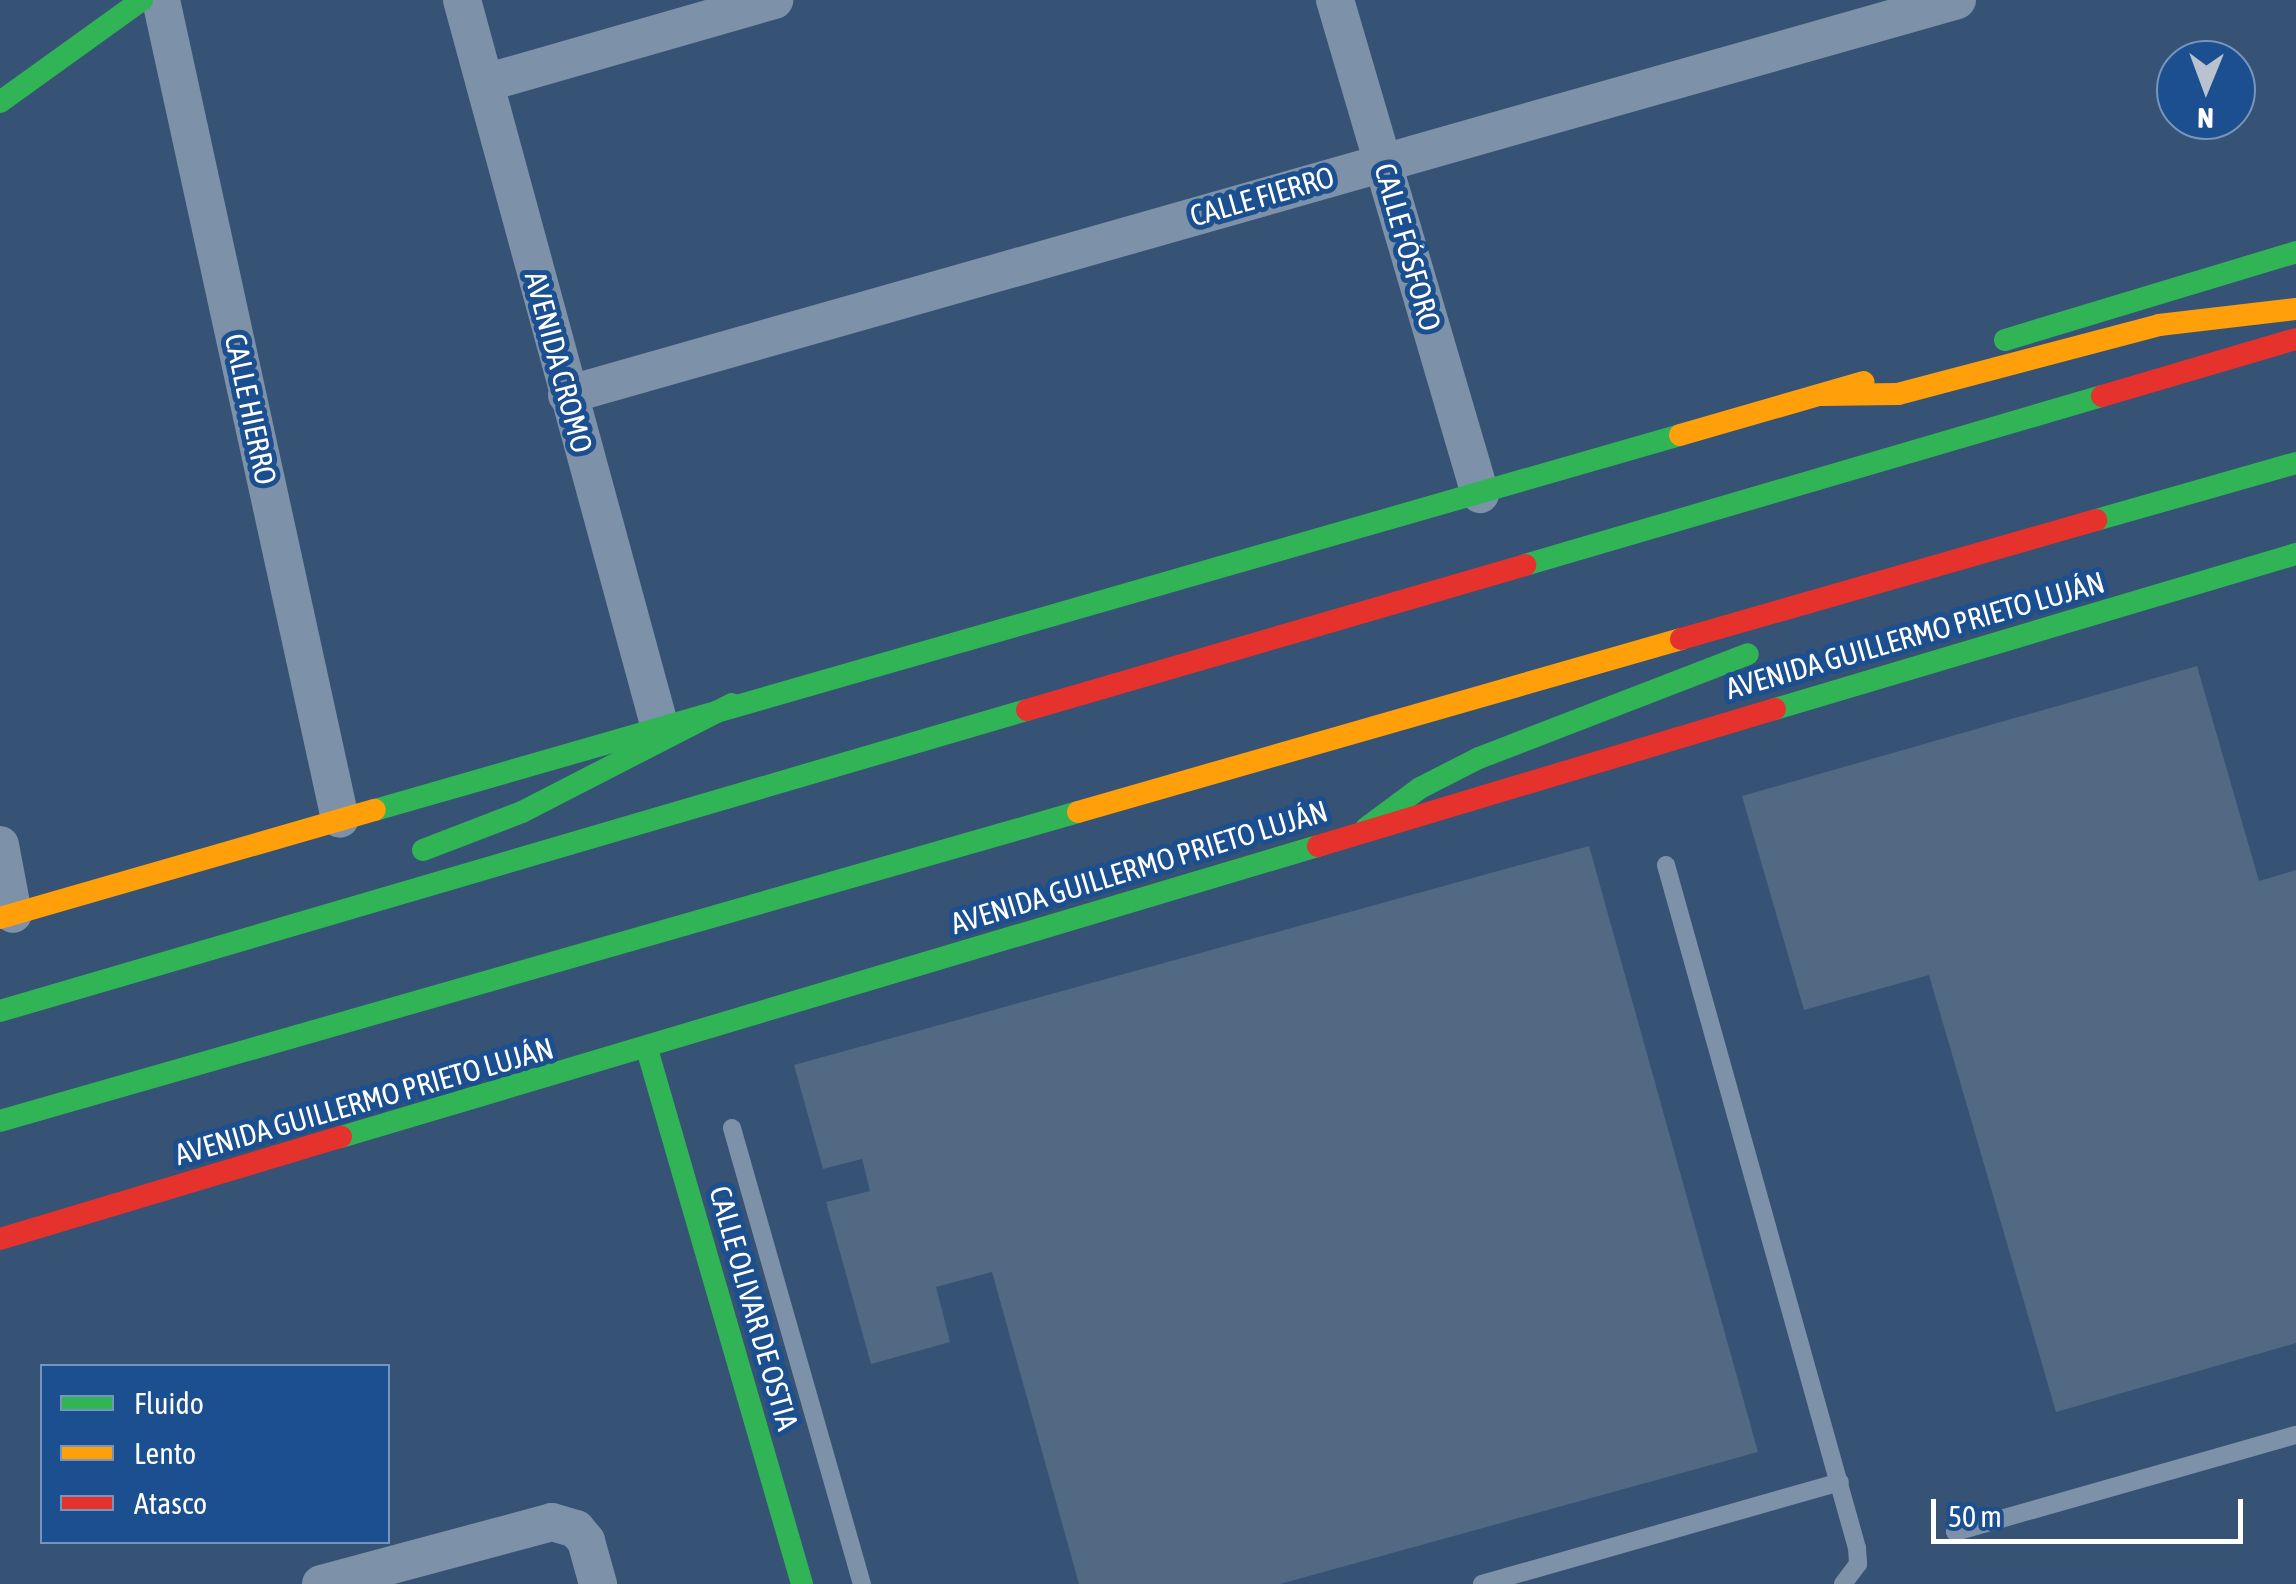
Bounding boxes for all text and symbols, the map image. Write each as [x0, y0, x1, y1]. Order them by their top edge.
north arrow [2156, 40, 2256, 140]
text: N [2197, 102, 2214, 134]
street label: CALLE FIERRO [1186, 158, 1338, 234]
street label: CALLE FÓSFORO [1367, 159, 1449, 335]
street label: AVENIDA CROMO [518, 268, 600, 456]
street label: CALLE HIERRO [217, 330, 285, 488]
street label: AVENIDA GUILLERMO PRIETO LUJÁN [1722, 564, 2108, 706]
street label: AVENIDA GUILLERMO PRIETO LUJÁN [946, 792, 1332, 942]
street label: AVENIDA GUILLERMO PRIETO LUJÁN [171, 1030, 557, 1172]
street label: CALLE OLIVAR DE OSTIA [702, 1182, 806, 1434]
legend [40, 1364, 390, 1544]
text: Fluido [134, 1386, 204, 1420]
text: Lento [134, 1436, 196, 1470]
scale bar [1936, 1479, 2248, 1541]
text: Atasco [134, 1486, 207, 1520]
text: 50 m [1948, 1499, 2002, 1533]

